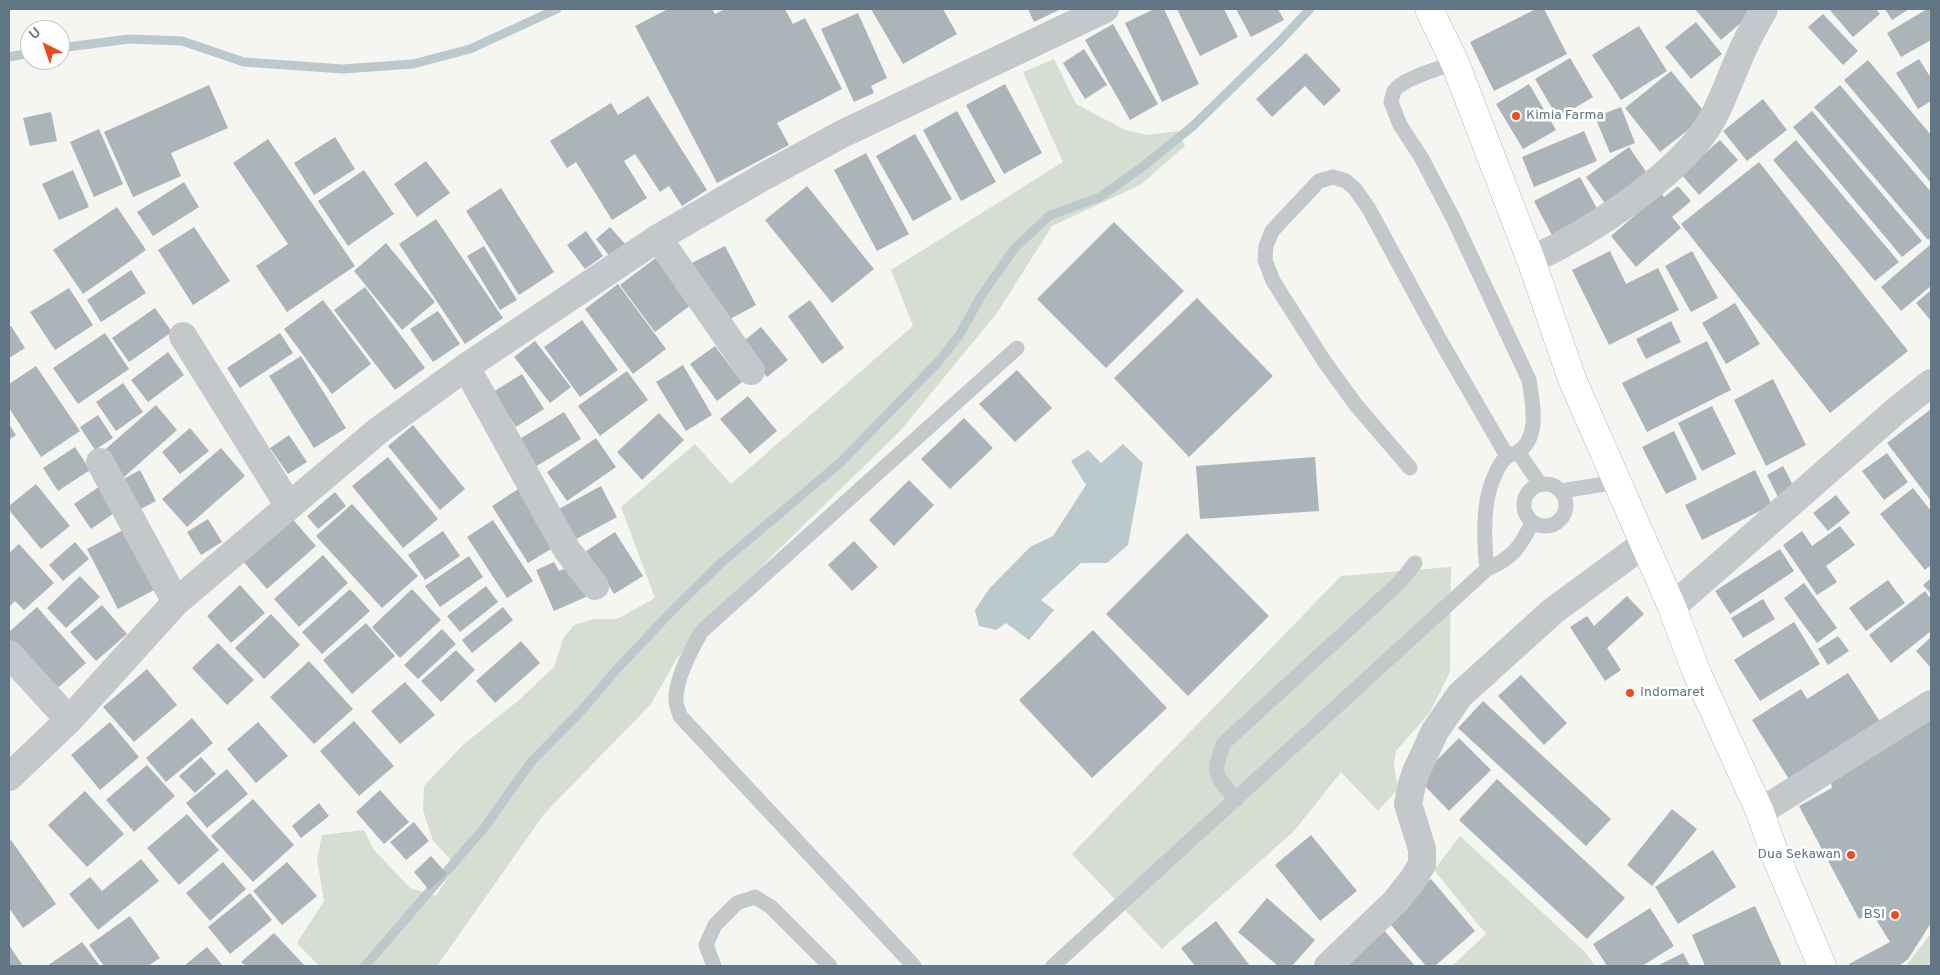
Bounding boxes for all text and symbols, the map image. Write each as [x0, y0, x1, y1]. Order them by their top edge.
north arrow [20, 20, 70, 70]
text: U [26, 24, 45, 44]
place label: Kimia Farma [1526, 108, 1604, 124]
marker: Kimia Farma [1510, 110, 1522, 122]
place label: Indomaret [1640, 685, 1705, 701]
marker: Indomaret [1624, 687, 1636, 699]
place label: Dua Sekawan [1758, 847, 1841, 863]
marker: Dua Sekawan [1845, 849, 1857, 861]
place label: BSI [1863, 907, 1885, 923]
marker: BSI [1889, 909, 1901, 921]

